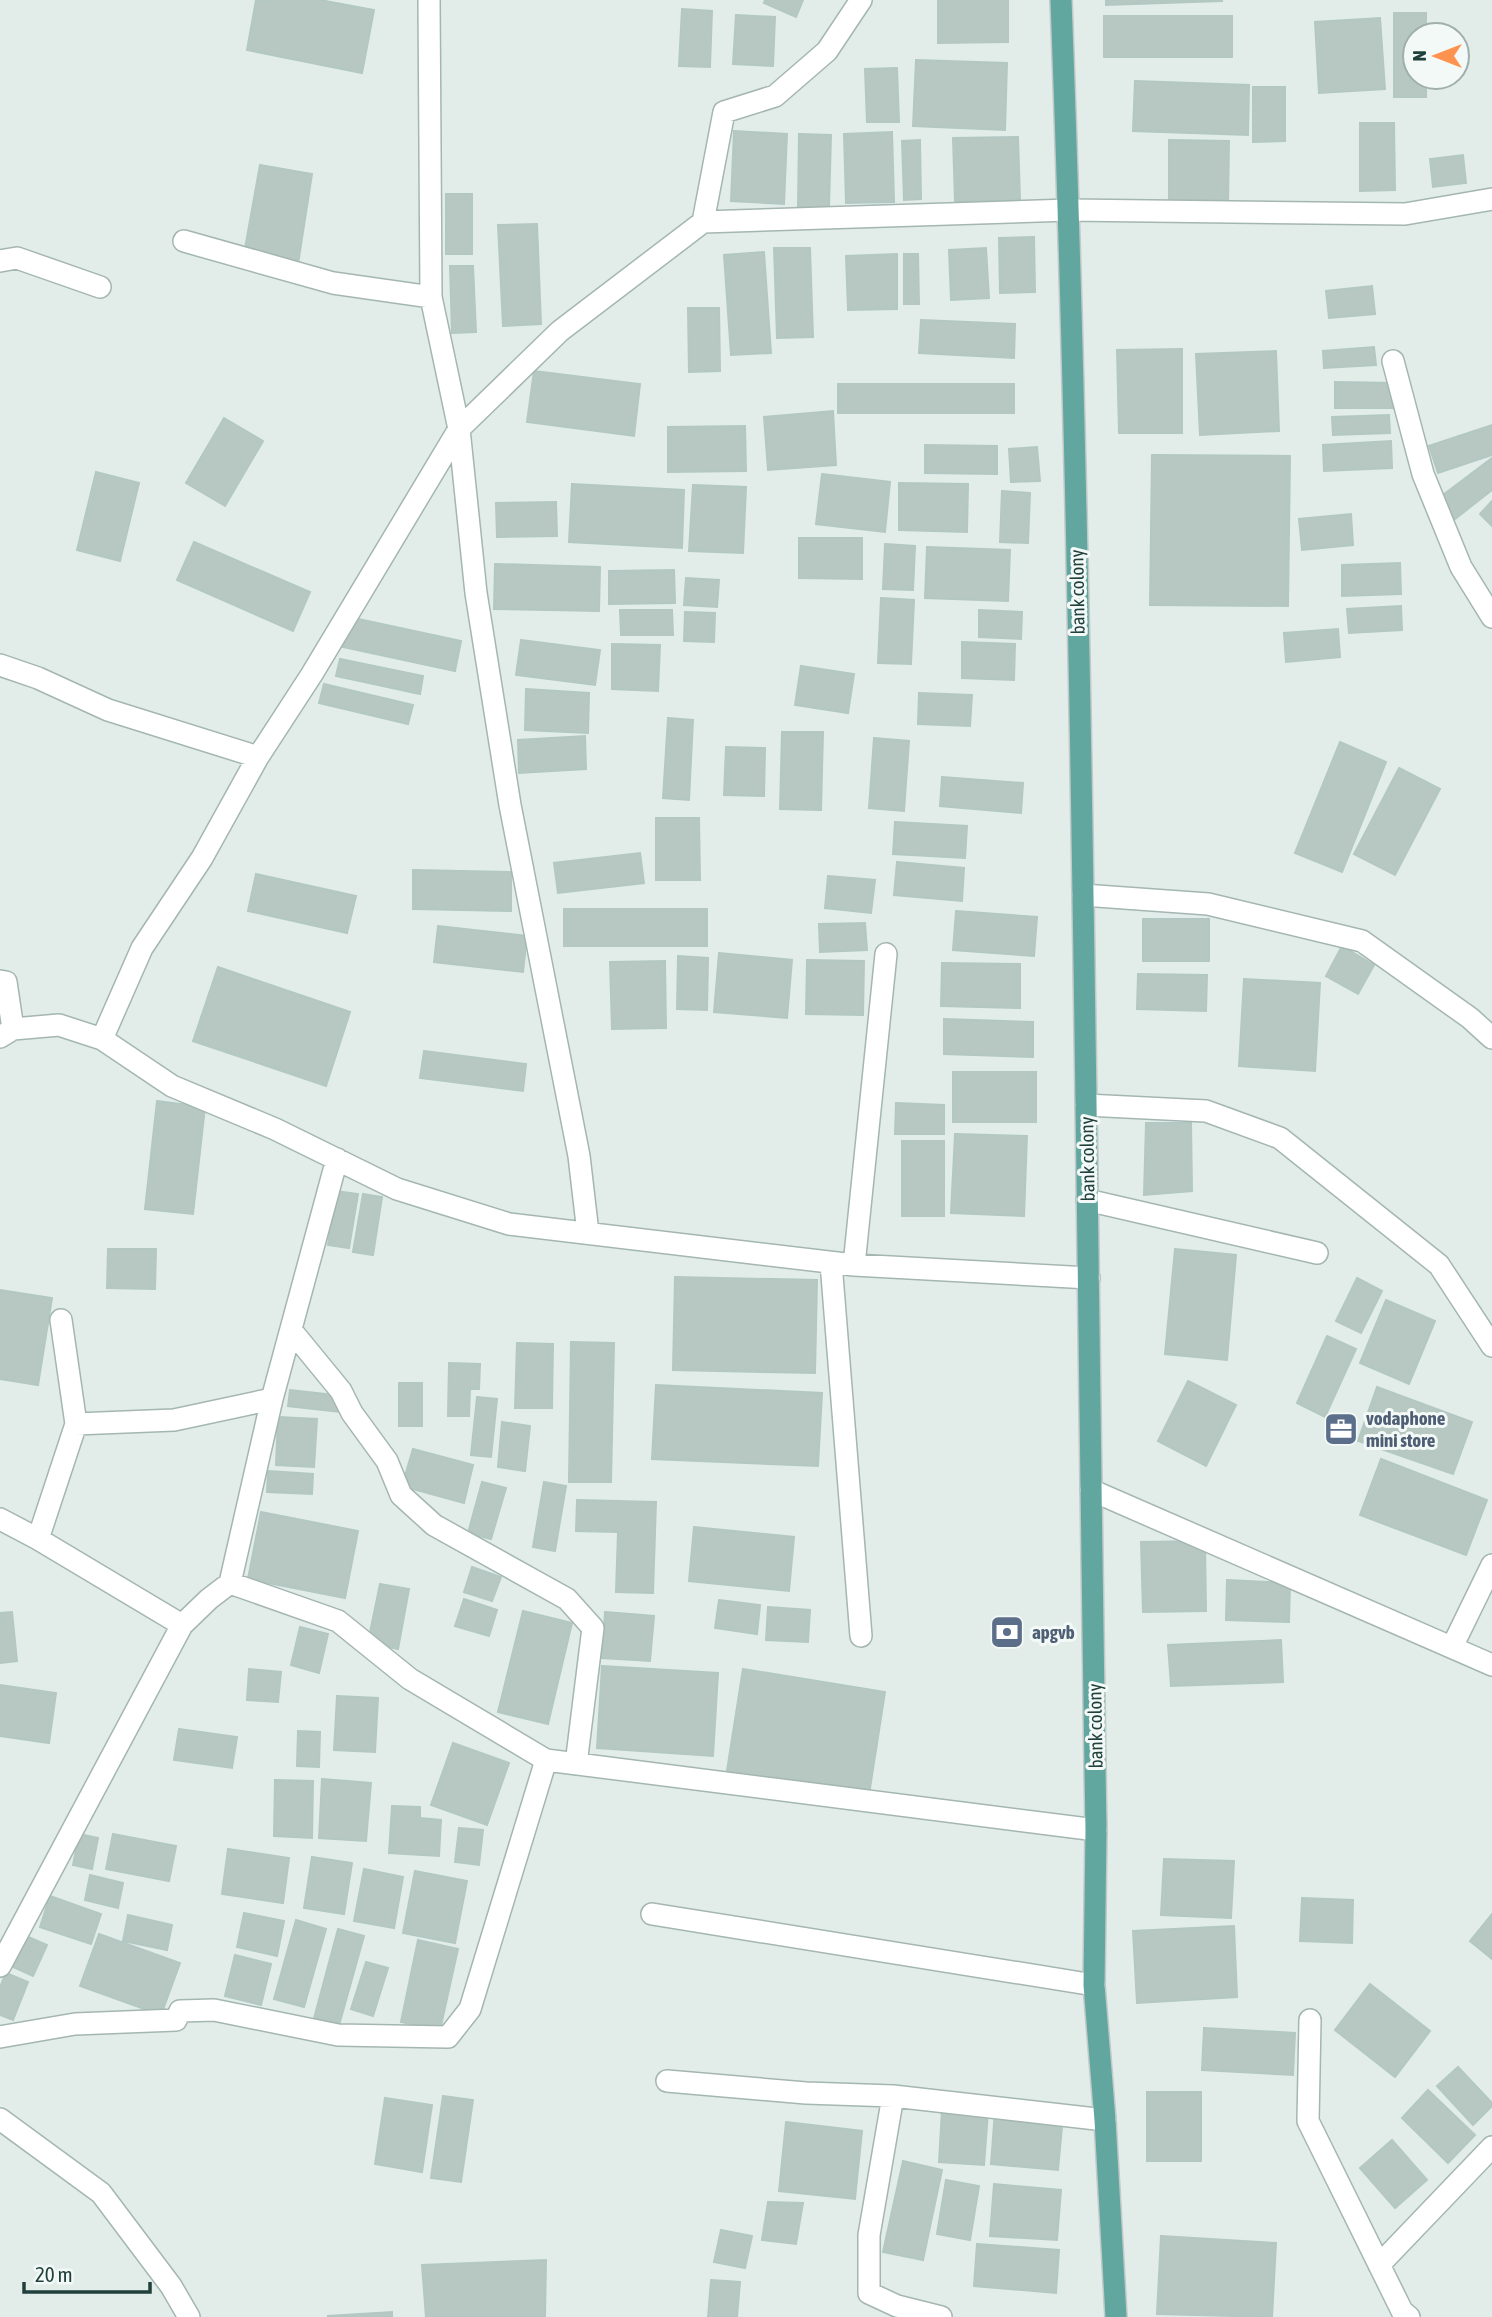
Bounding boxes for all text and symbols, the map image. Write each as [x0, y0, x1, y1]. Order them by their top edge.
north arrow [1401, 21, 1471, 91]
text: N [1408, 50, 1430, 62]
street label: bank colony [1065, 549, 1089, 635]
street label: bank colony [1075, 1116, 1099, 1202]
place label: vodaphone mini store [1366, 1407, 1446, 1451]
office icon: vodaphone mini store [1322, 1410, 1360, 1448]
bank icon: apgvb [988, 1613, 1026, 1651]
place label: apgvb [1032, 1621, 1075, 1643]
street label: bank colony [1083, 1683, 1107, 1769]
scale bar [24, 2250, 150, 2294]
text: 20 m [35, 2262, 73, 2286]

